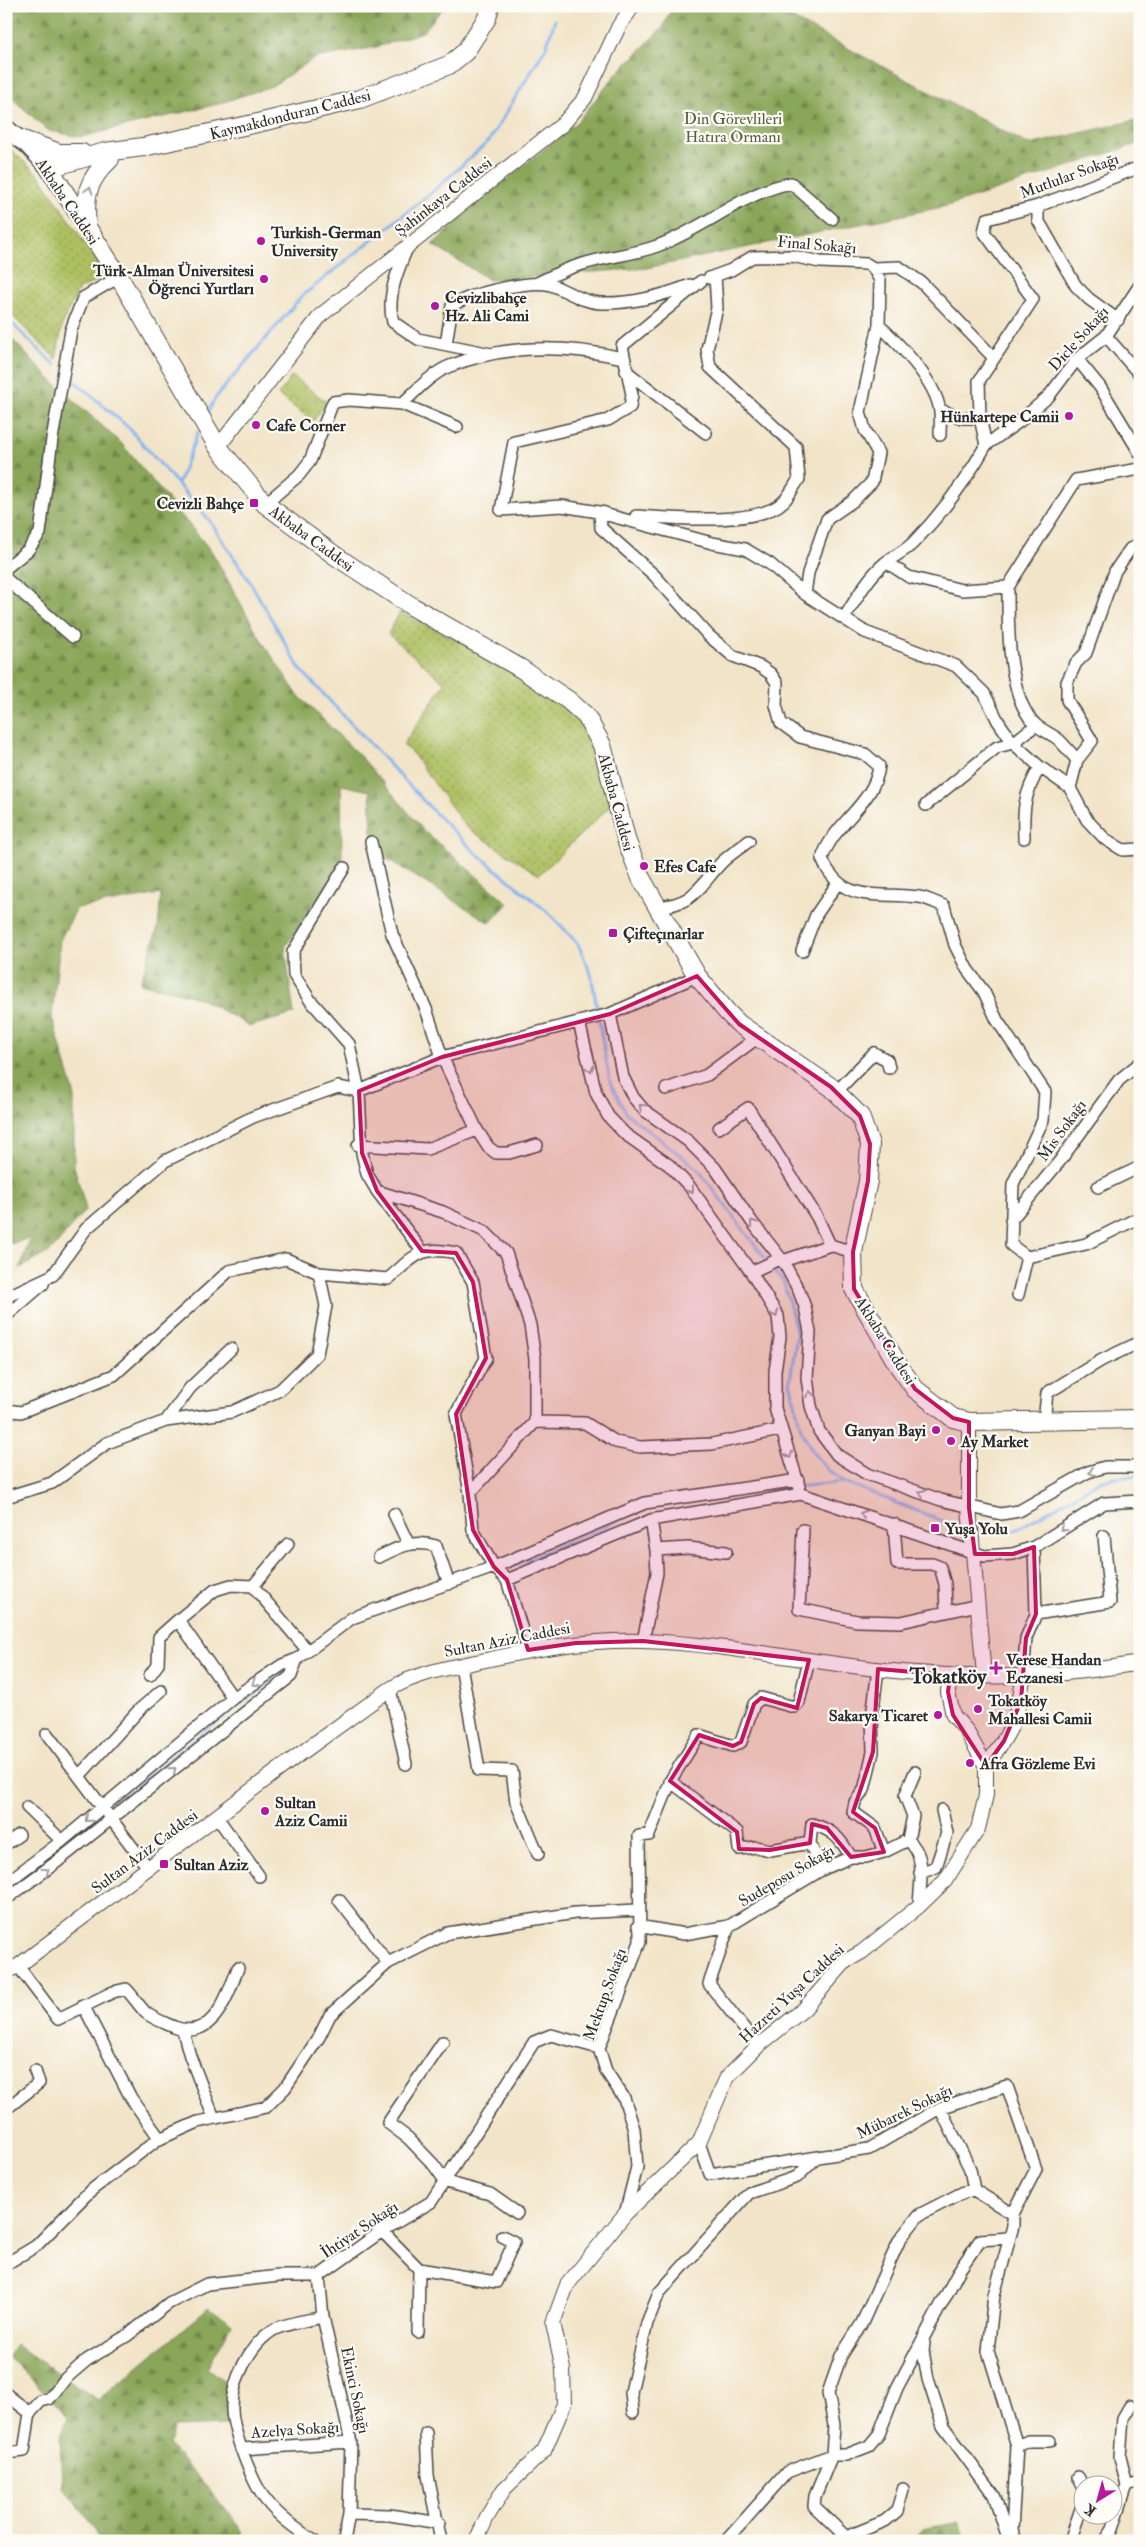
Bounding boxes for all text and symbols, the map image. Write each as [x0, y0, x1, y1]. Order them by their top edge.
street label: Kaymakdonduran Caddesi [208, 85, 373, 145]
park label: Din Görevlileri Hatıra Ormanı [684, 109, 782, 147]
street label: Mutlular Sokağı [1017, 149, 1122, 203]
street label: Şahinkaya Caddesi [391, 153, 496, 241]
street label: Akbaba Caddesi [30, 154, 104, 249]
one-way arrow [83, 186, 93, 194]
place label: Turkish-German University [270, 223, 382, 262]
street label: Final Sokağı [777, 232, 857, 258]
marker: Turkish-German University [255, 235, 267, 247]
place label: Türk-Alman Üniversitesi Öğrenci Yurtları [92, 261, 255, 300]
marker: Türk-Alman Üniversitesi Öğrenci Yurtları [258, 273, 270, 285]
place label: Cevizlibahçe Hz. Ali Cami [445, 288, 530, 326]
marker: Cevizlibahçe Hz. Ali Cami [429, 300, 441, 312]
street label: Dicle Sokağı [1044, 302, 1113, 375]
place label: Hünkartepe Camii [940, 407, 1060, 428]
marker: Hünkartepe Camii [1063, 410, 1075, 422]
place label: Cafe Corner [266, 416, 347, 436]
marker: Cafe Corner [250, 419, 262, 431]
place label: Cevizli Bahçe [156, 494, 244, 514]
marker: Cevizli Bahçe [248, 497, 260, 509]
street label: Akbaba Caddesi [264, 501, 358, 576]
street label: Akbaba Caddesi [593, 750, 639, 853]
place label: Efes Cafe [654, 857, 716, 877]
marker: Efes Cafe [638, 860, 650, 872]
place label: Çifteçınarlar [623, 924, 705, 944]
marker: Çifteçınarlar [607, 927, 619, 939]
one-way arrow [584, 1065, 595, 1074]
street label: Mis Sokağı [1033, 1096, 1091, 1165]
one-way arrow [639, 1104, 648, 1113]
one-way arrow [685, 1184, 694, 1194]
one-way arrow [750, 1219, 759, 1229]
street label: Akbaba Caddesi [850, 1292, 920, 1388]
one-way arrow [769, 1309, 779, 1318]
one-way arrow [805, 1390, 815, 1399]
place label: Ganyan Bayi [845, 1421, 927, 1442]
marker: Ganyan Bayi [930, 1424, 942, 1436]
place label: Ay Market [960, 1432, 1029, 1453]
marker: Ay Market [945, 1435, 957, 1447]
one-way arrow [783, 1450, 793, 1459]
one-way arrow [1088, 1466, 1097, 1476]
one-way arrow [919, 1489, 927, 1499]
one-way arrow [859, 1510, 867, 1520]
place label: Yuşa Yolu [944, 1519, 1008, 1539]
marker: Yuşa Yolu [929, 1522, 941, 1534]
one-way arrow [1059, 1522, 1069, 1531]
street label: Sultan Aziz Caddesi [442, 1618, 572, 1662]
place label: Verese Handan Eczanesi [1005, 1650, 1102, 1688]
marker: Verese Handan Eczanesi [990, 1662, 1002, 1674]
district label: Tokatköy [908, 1663, 987, 1690]
one-way arrow [251, 1677, 261, 1686]
place label: Tokatköy Mahallesi Camii [987, 1691, 1093, 1729]
marker: Tokatköy Mahallesi Camii [972, 1703, 984, 1715]
place label: Sakarya Ticaret [829, 1706, 929, 1727]
marker: Sakarya Ticaret [932, 1709, 944, 1721]
place label: Afra Gözleme Evi [979, 1754, 1096, 1774]
marker: Afra Gözleme Evi [964, 1757, 976, 1769]
one-way arrow [167, 1767, 176, 1775]
place label: Sultan Aziz Camii [274, 1793, 348, 1831]
street label: Sultan Aziz Caddesi [87, 1805, 202, 1898]
marker: Sultan Aziz Camii [259, 1805, 271, 1817]
one-way arrow [85, 1813, 94, 1822]
street label: Sudeposu Sokağı [735, 1840, 838, 1912]
place label: Sultan Aziz [174, 1855, 249, 1875]
marker: Sultan Aziz [158, 1858, 170, 1870]
one-way arrow [40, 1868, 50, 1877]
street label: Hazreti Yuşa Caddesi [735, 1940, 848, 2048]
street label: Mektup Sokağı [579, 1945, 632, 2044]
street label: Mübarek Sokağı [853, 2080, 956, 2144]
street label: İhtiyat Sokağı [317, 2197, 402, 2263]
street label: Ekinci Sokağı [336, 2345, 374, 2436]
street label: Azelya Sokağı [249, 2417, 340, 2443]
north arrow [1074, 2474, 1124, 2524]
text: K [1080, 2500, 1100, 2520]

